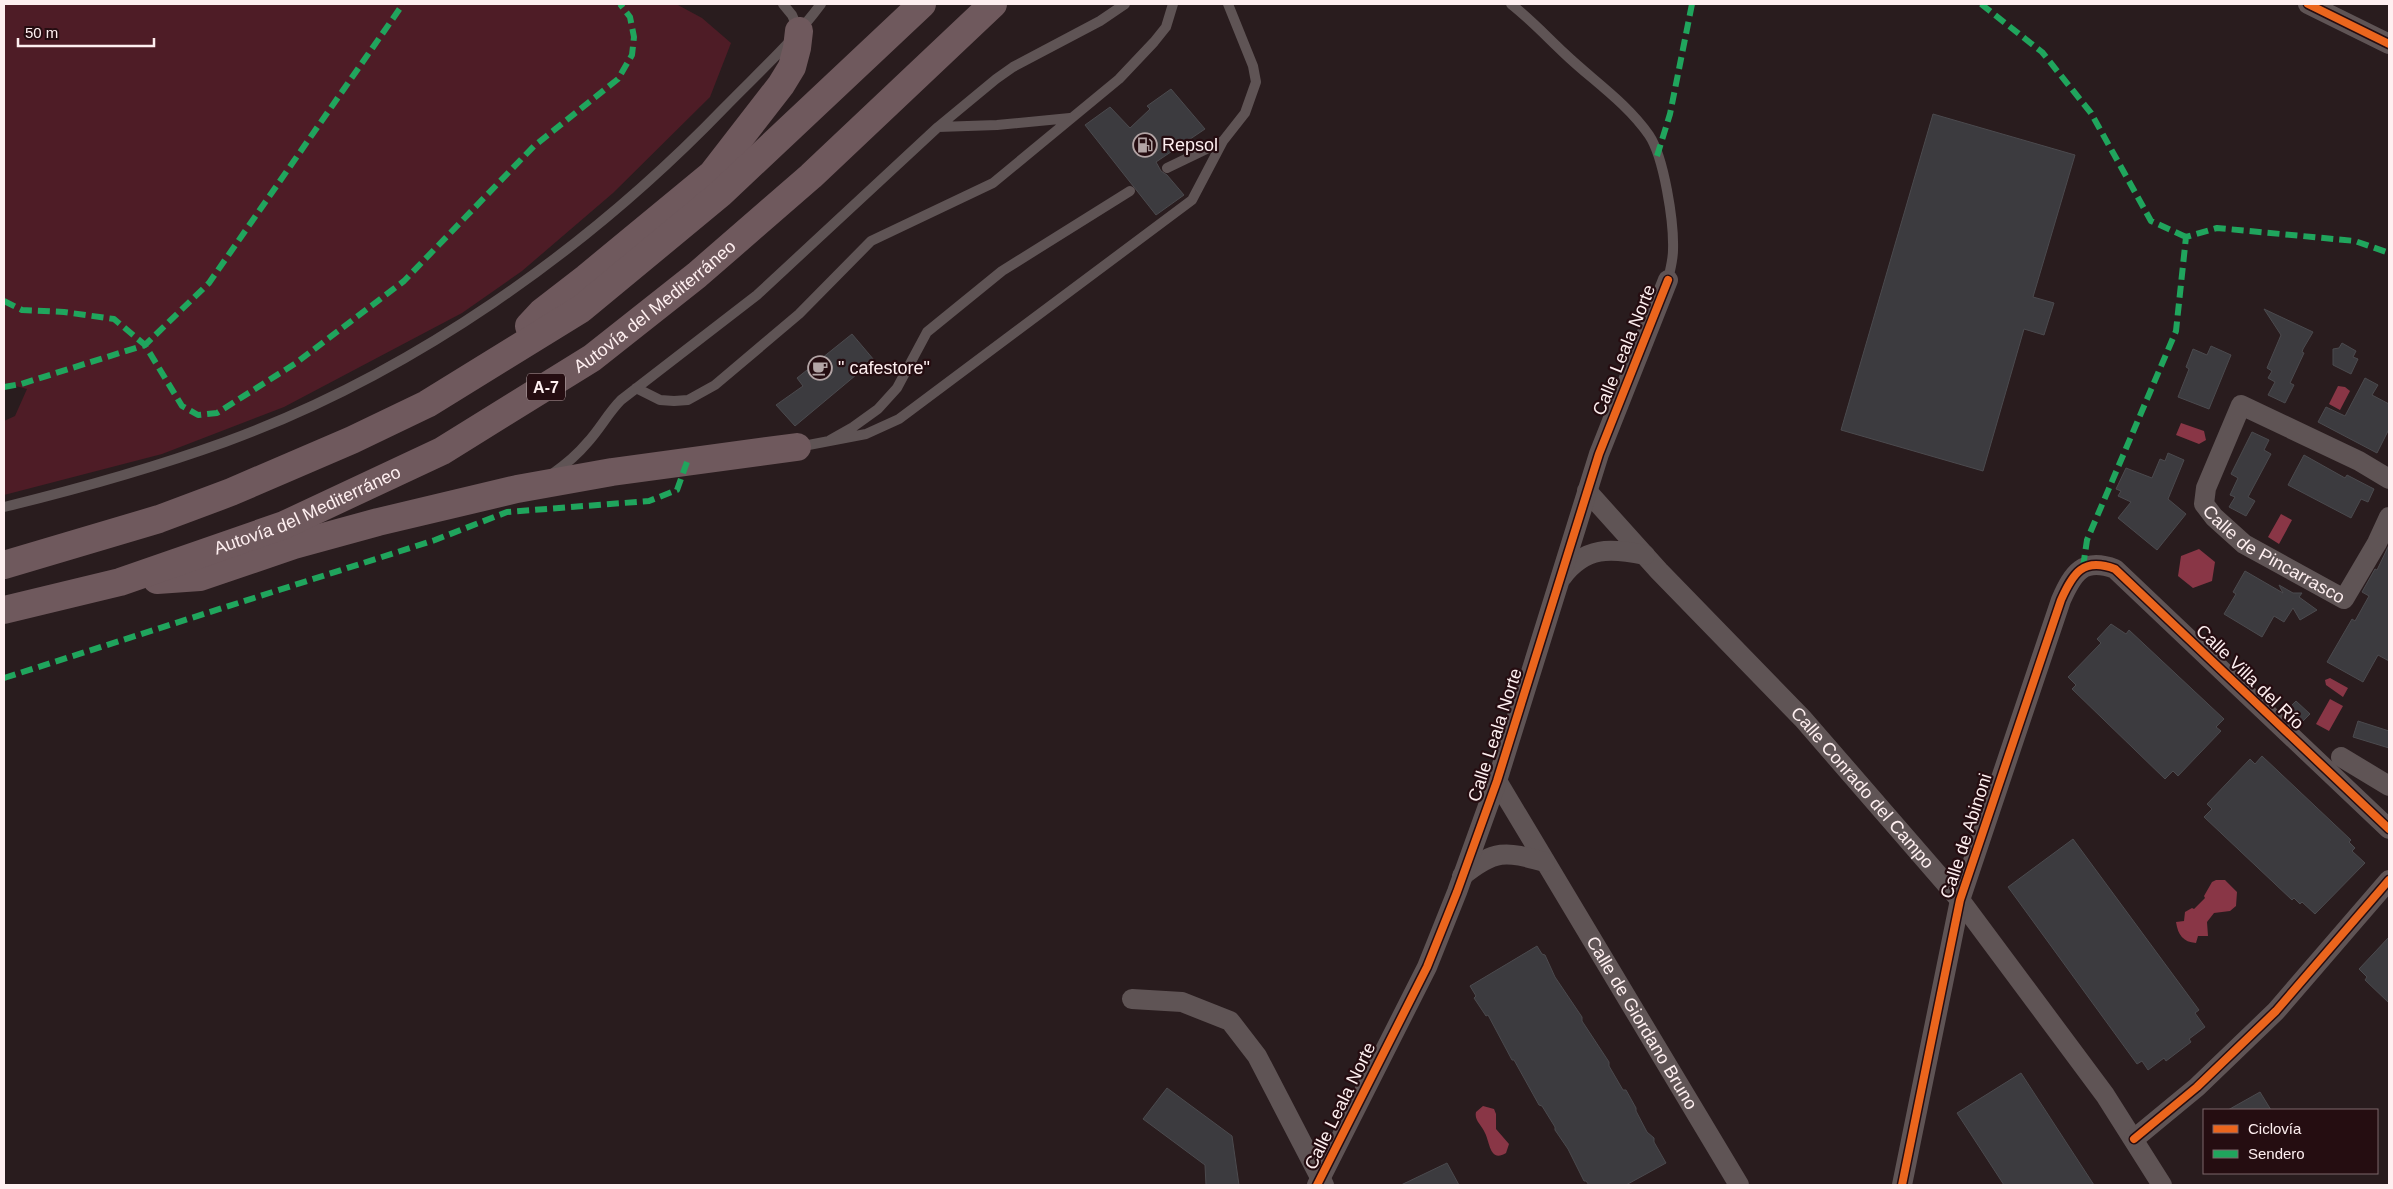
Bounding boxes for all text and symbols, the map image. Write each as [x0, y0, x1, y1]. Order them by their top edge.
scale bar [18, 15, 154, 47]
text: 50 m [25, 24, 58, 41]
fuel station icon: Repsol [1132, 132, 1158, 158]
place label: Repsol [1162, 135, 1218, 155]
street label: Autovía del Mediterráneo [570, 236, 740, 377]
street label: Calle Leala Norte [1589, 282, 1659, 418]
cafe icon: " cafestore" [807, 355, 833, 381]
place label: " cafestore" [838, 358, 930, 378]
road number: A-7 [527, 374, 565, 401]
street label: Autovía del Mediterráneo [211, 462, 404, 559]
street label: Calle de Pincarrasco [2199, 501, 2348, 607]
street label: Calle Villa del Río [2192, 621, 2308, 733]
street label: Calle Leala Norte [1464, 666, 1526, 804]
street label: Calle Conrado del Campo [1787, 703, 1938, 872]
street label: Calle de Abinoni [1936, 771, 1996, 901]
street label: Calle de Giordano Bruno [1582, 933, 1701, 1113]
street label: Calle Leala Norte [1301, 1039, 1379, 1173]
legend [2203, 1109, 2378, 1174]
text: Ciclovía [2248, 1120, 2302, 1137]
text: Sendero [2248, 1145, 2305, 1162]

